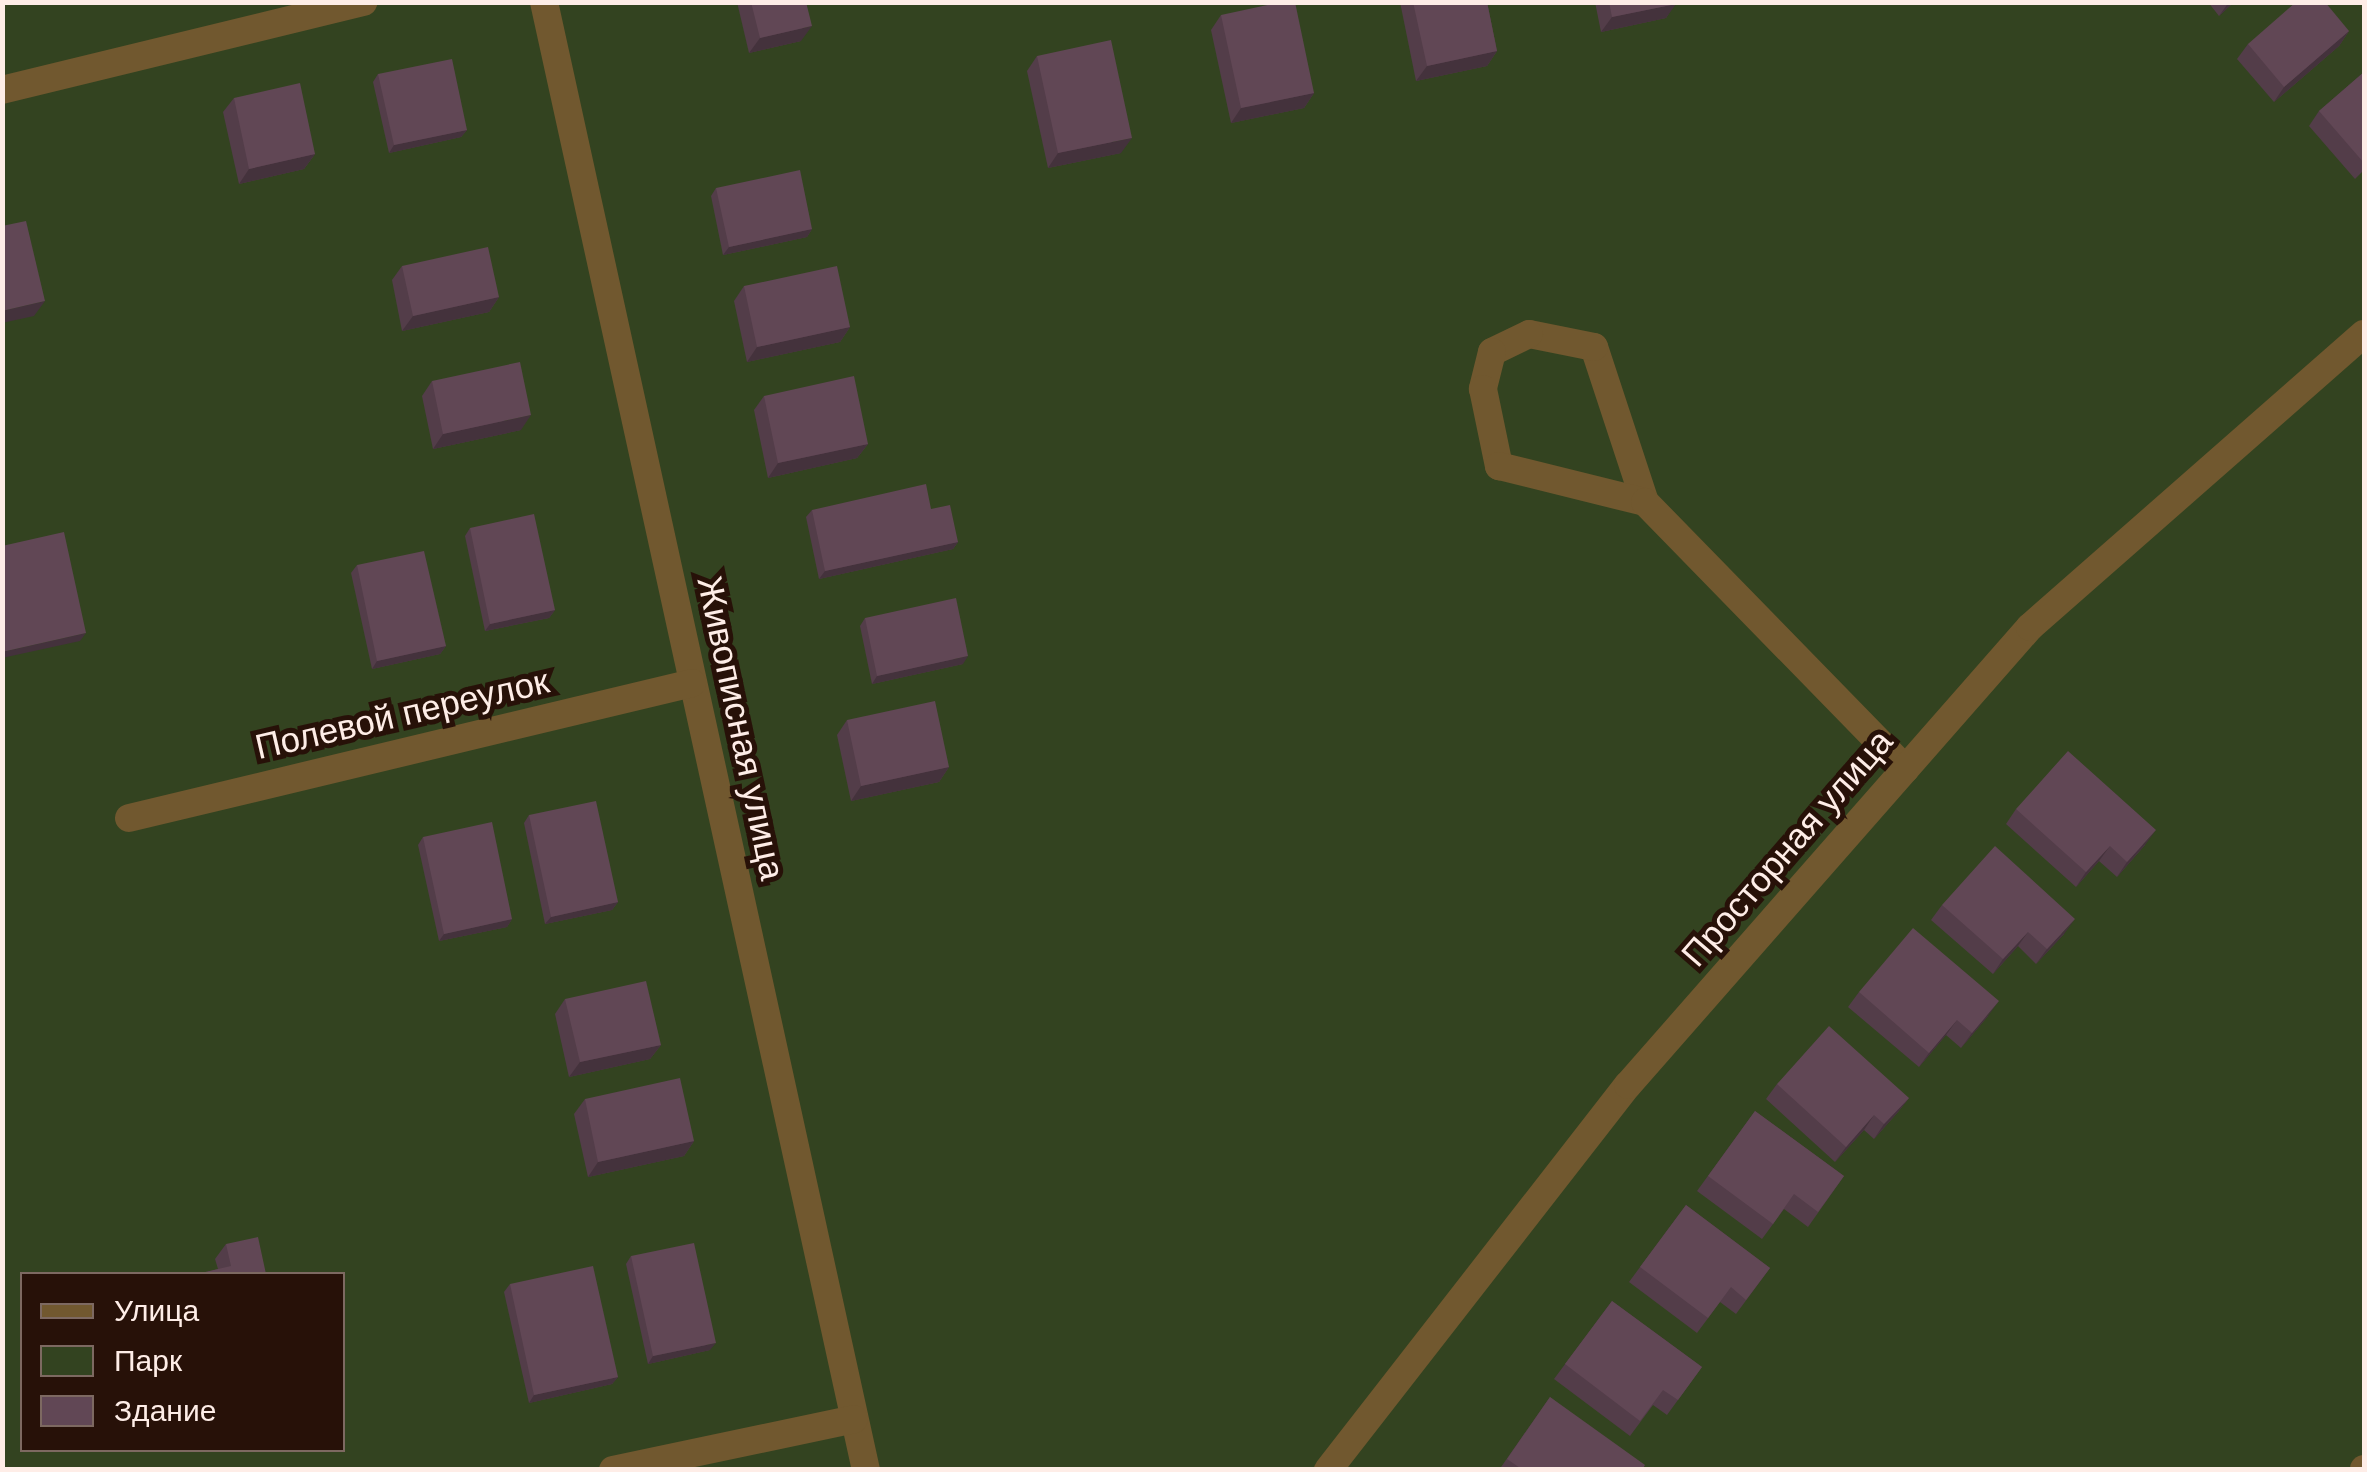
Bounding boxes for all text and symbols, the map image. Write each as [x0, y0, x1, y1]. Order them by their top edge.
street label: Живописная улица [688, 572, 794, 884]
street label: Полевой переулок [251, 660, 553, 768]
street label: Просторная улица [1673, 721, 1901, 975]
legend [20, 1272, 345, 1452]
text: Улица [114, 1294, 199, 1327]
text: Парк [114, 1344, 182, 1377]
text: Здание [114, 1394, 216, 1427]

